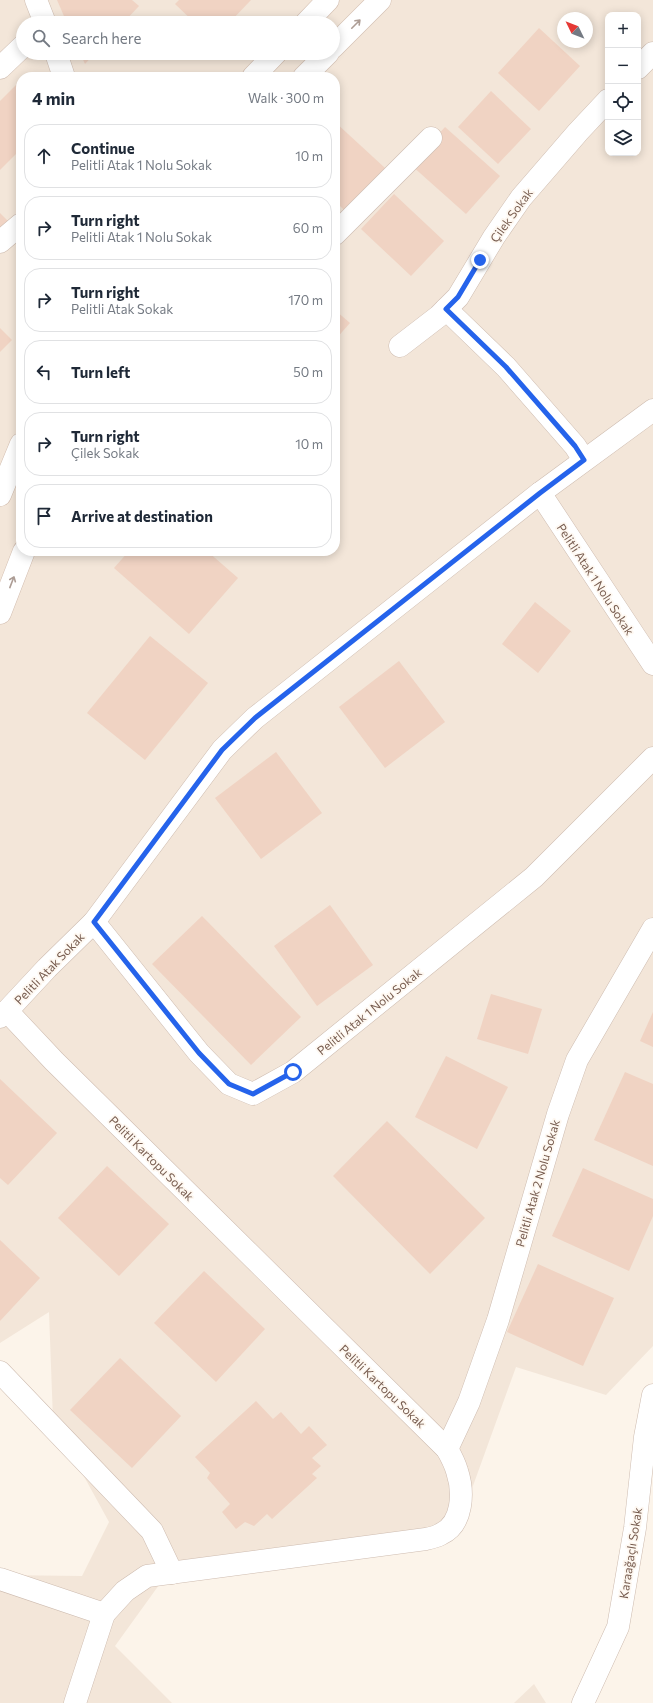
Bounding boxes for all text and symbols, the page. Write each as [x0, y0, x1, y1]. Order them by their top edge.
north arrow [557, 12, 593, 48]
map controls [605, 12, 641, 156]
button: + [605, 12, 641, 48]
search box [16, 16, 340, 60]
one-way arrow [351, 19, 361, 29]
icon: search [30, 27, 52, 49]
text: Search here [62, 29, 141, 47]
button: − [605, 48, 641, 84]
button: locate [605, 84, 641, 120]
text: 4 min [32, 88, 75, 109]
text: Walk · 300 m [248, 90, 324, 106]
button: layers [605, 120, 641, 156]
text: Continue [71, 139, 135, 157]
icon: ahead [33, 145, 55, 167]
text: 10 m [295, 148, 323, 164]
text: Pelitli Atak 1 Nolu Sokak [71, 157, 212, 173]
street label: Çilek Sokak [487, 185, 535, 245]
text: Turn right [71, 211, 140, 229]
icon: right [33, 217, 55, 239]
text: 60 m [293, 220, 323, 236]
text: Pelitli Atak 1 Nolu Sokak [71, 229, 212, 245]
route end [471, 251, 489, 269]
text: Turn right [71, 283, 140, 301]
icon: right [33, 289, 55, 311]
text: 170 m [288, 292, 323, 308]
text: Pelitli Atak Sokak [71, 301, 173, 317]
icon: left [33, 361, 55, 383]
text: Turn left [71, 363, 130, 381]
text: 50 m [293, 364, 323, 380]
text: Turn right [71, 427, 140, 445]
icon: right [33, 433, 55, 455]
text: 10 m [295, 436, 323, 452]
text: Çilek Sokak [71, 445, 139, 461]
icon: arrive [33, 505, 55, 527]
text: Arrive at destination [71, 507, 213, 525]
street label: Pelitli Atak 1 Nolu Sokak [555, 521, 638, 638]
one-way arrow [8, 576, 16, 588]
street label: Pelitli Atak Sokak [11, 929, 87, 1007]
street label: Pelitli Atak 1 Nolu Sokak [314, 964, 424, 1057]
route start [284, 1063, 302, 1081]
street label: Pelitli Kartopu Sokak [107, 1113, 198, 1204]
street label: Pelitli Atak 2 Nolu Sokak [512, 1117, 562, 1248]
street label: Pelitli Kartopu Sokak [337, 1341, 429, 1431]
street label: Karaağaçlı Sokak [616, 1506, 644, 1600]

